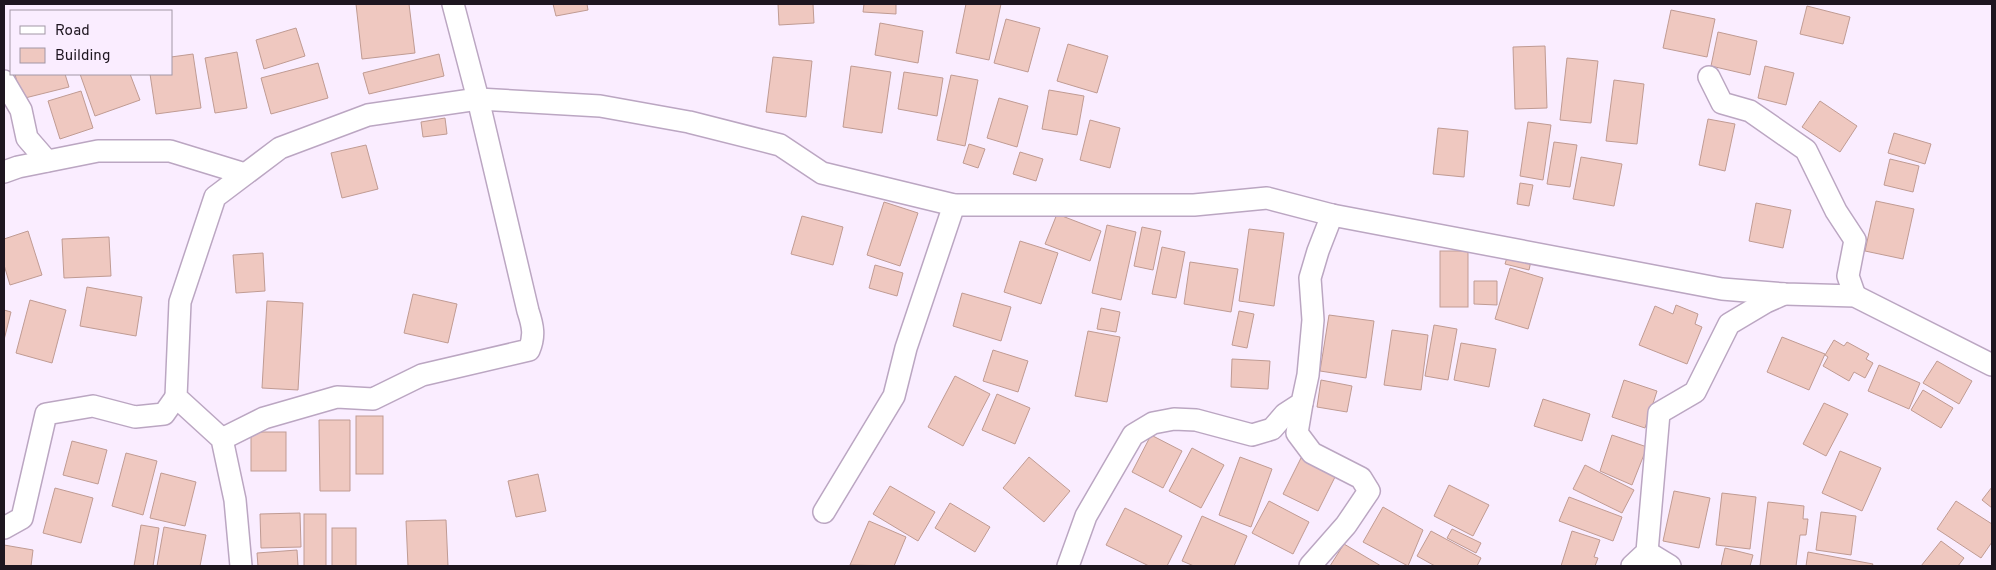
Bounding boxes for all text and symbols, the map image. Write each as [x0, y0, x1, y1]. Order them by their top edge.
legend [10, 10, 172, 75]
text: Road [55, 22, 90, 41]
text: Building [55, 47, 110, 66]

